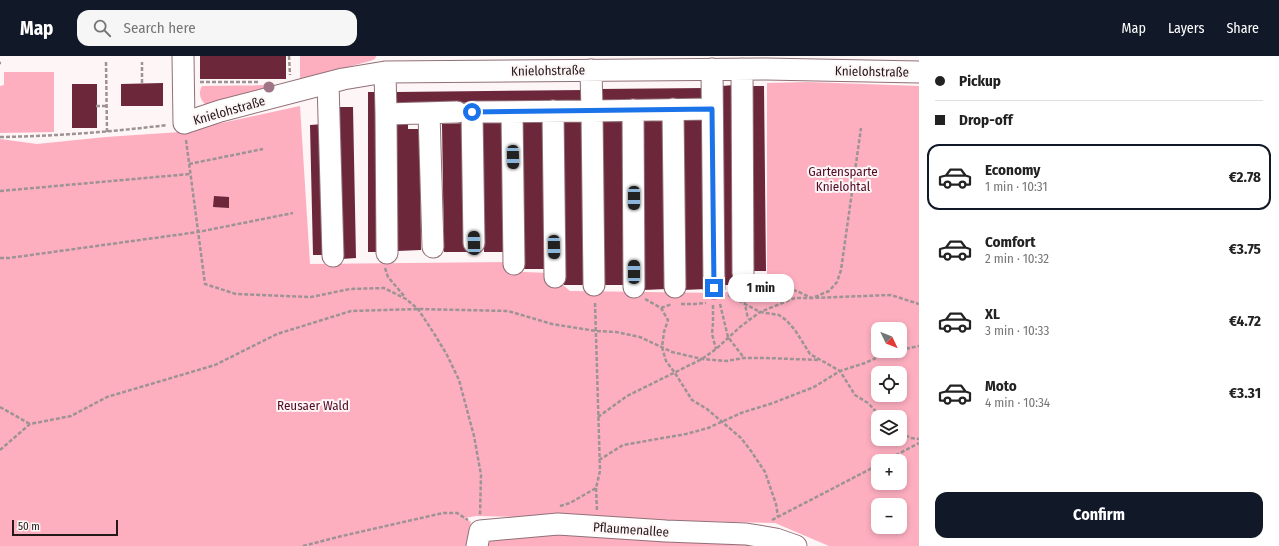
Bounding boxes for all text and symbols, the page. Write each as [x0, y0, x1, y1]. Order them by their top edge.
search box [77, 10, 357, 46]
text: Map [20, 17, 53, 40]
icon: search [91, 17, 113, 39]
text: Search here [123, 19, 196, 37]
text: Map [1122, 20, 1146, 37]
text: Layers [1168, 20, 1204, 37]
text: Share [1226, 20, 1259, 37]
street label: Knielohstraße [511, 62, 585, 79]
street label: Knielohstraße [835, 63, 909, 80]
text: Pickup [959, 72, 1001, 90]
street label: Knielohstraße [191, 93, 267, 128]
route start [463, 103, 481, 121]
text: Drop-off [959, 111, 1013, 129]
car [507, 145, 519, 169]
icon: car [937, 159, 973, 195]
text: Economy [985, 161, 1040, 179]
park label: Gartensparte Knielohtal [808, 164, 878, 194]
text: €2.78 [1229, 168, 1261, 186]
text: 1 min · 10:31 [985, 179, 1047, 194]
car [628, 186, 640, 210]
car [468, 231, 480, 255]
icon: car [937, 231, 973, 267]
text: Comfort [985, 233, 1036, 251]
car [548, 235, 560, 259]
text: €3.75 [1229, 240, 1261, 258]
text: 2 min · 10:32 [985, 251, 1049, 266]
car [628, 260, 640, 284]
callout: 1 min [728, 274, 794, 302]
route end [705, 279, 723, 297]
text: 1 min [747, 280, 775, 295]
icon: car [937, 303, 973, 339]
text: XL [985, 305, 1000, 323]
text: €4.72 [1229, 312, 1261, 330]
north arrow [871, 322, 907, 358]
map controls [871, 322, 907, 534]
text: 3 min · 10:33 [985, 323, 1049, 338]
button: locate [871, 366, 907, 402]
icon: car [937, 375, 973, 411]
text: Moto [985, 377, 1017, 395]
text: €3.31 [1229, 384, 1261, 402]
text: 4 min · 10:34 [985, 395, 1050, 410]
park label: Reusaer Wald [277, 398, 349, 413]
button: layers [871, 410, 907, 446]
button: + [871, 454, 907, 490]
button: Confirm [935, 492, 1263, 538]
button: − [871, 498, 907, 534]
scale bar [12, 518, 118, 537]
street label: Pflaumenallee [592, 519, 669, 540]
text: 50 m [18, 520, 40, 533]

